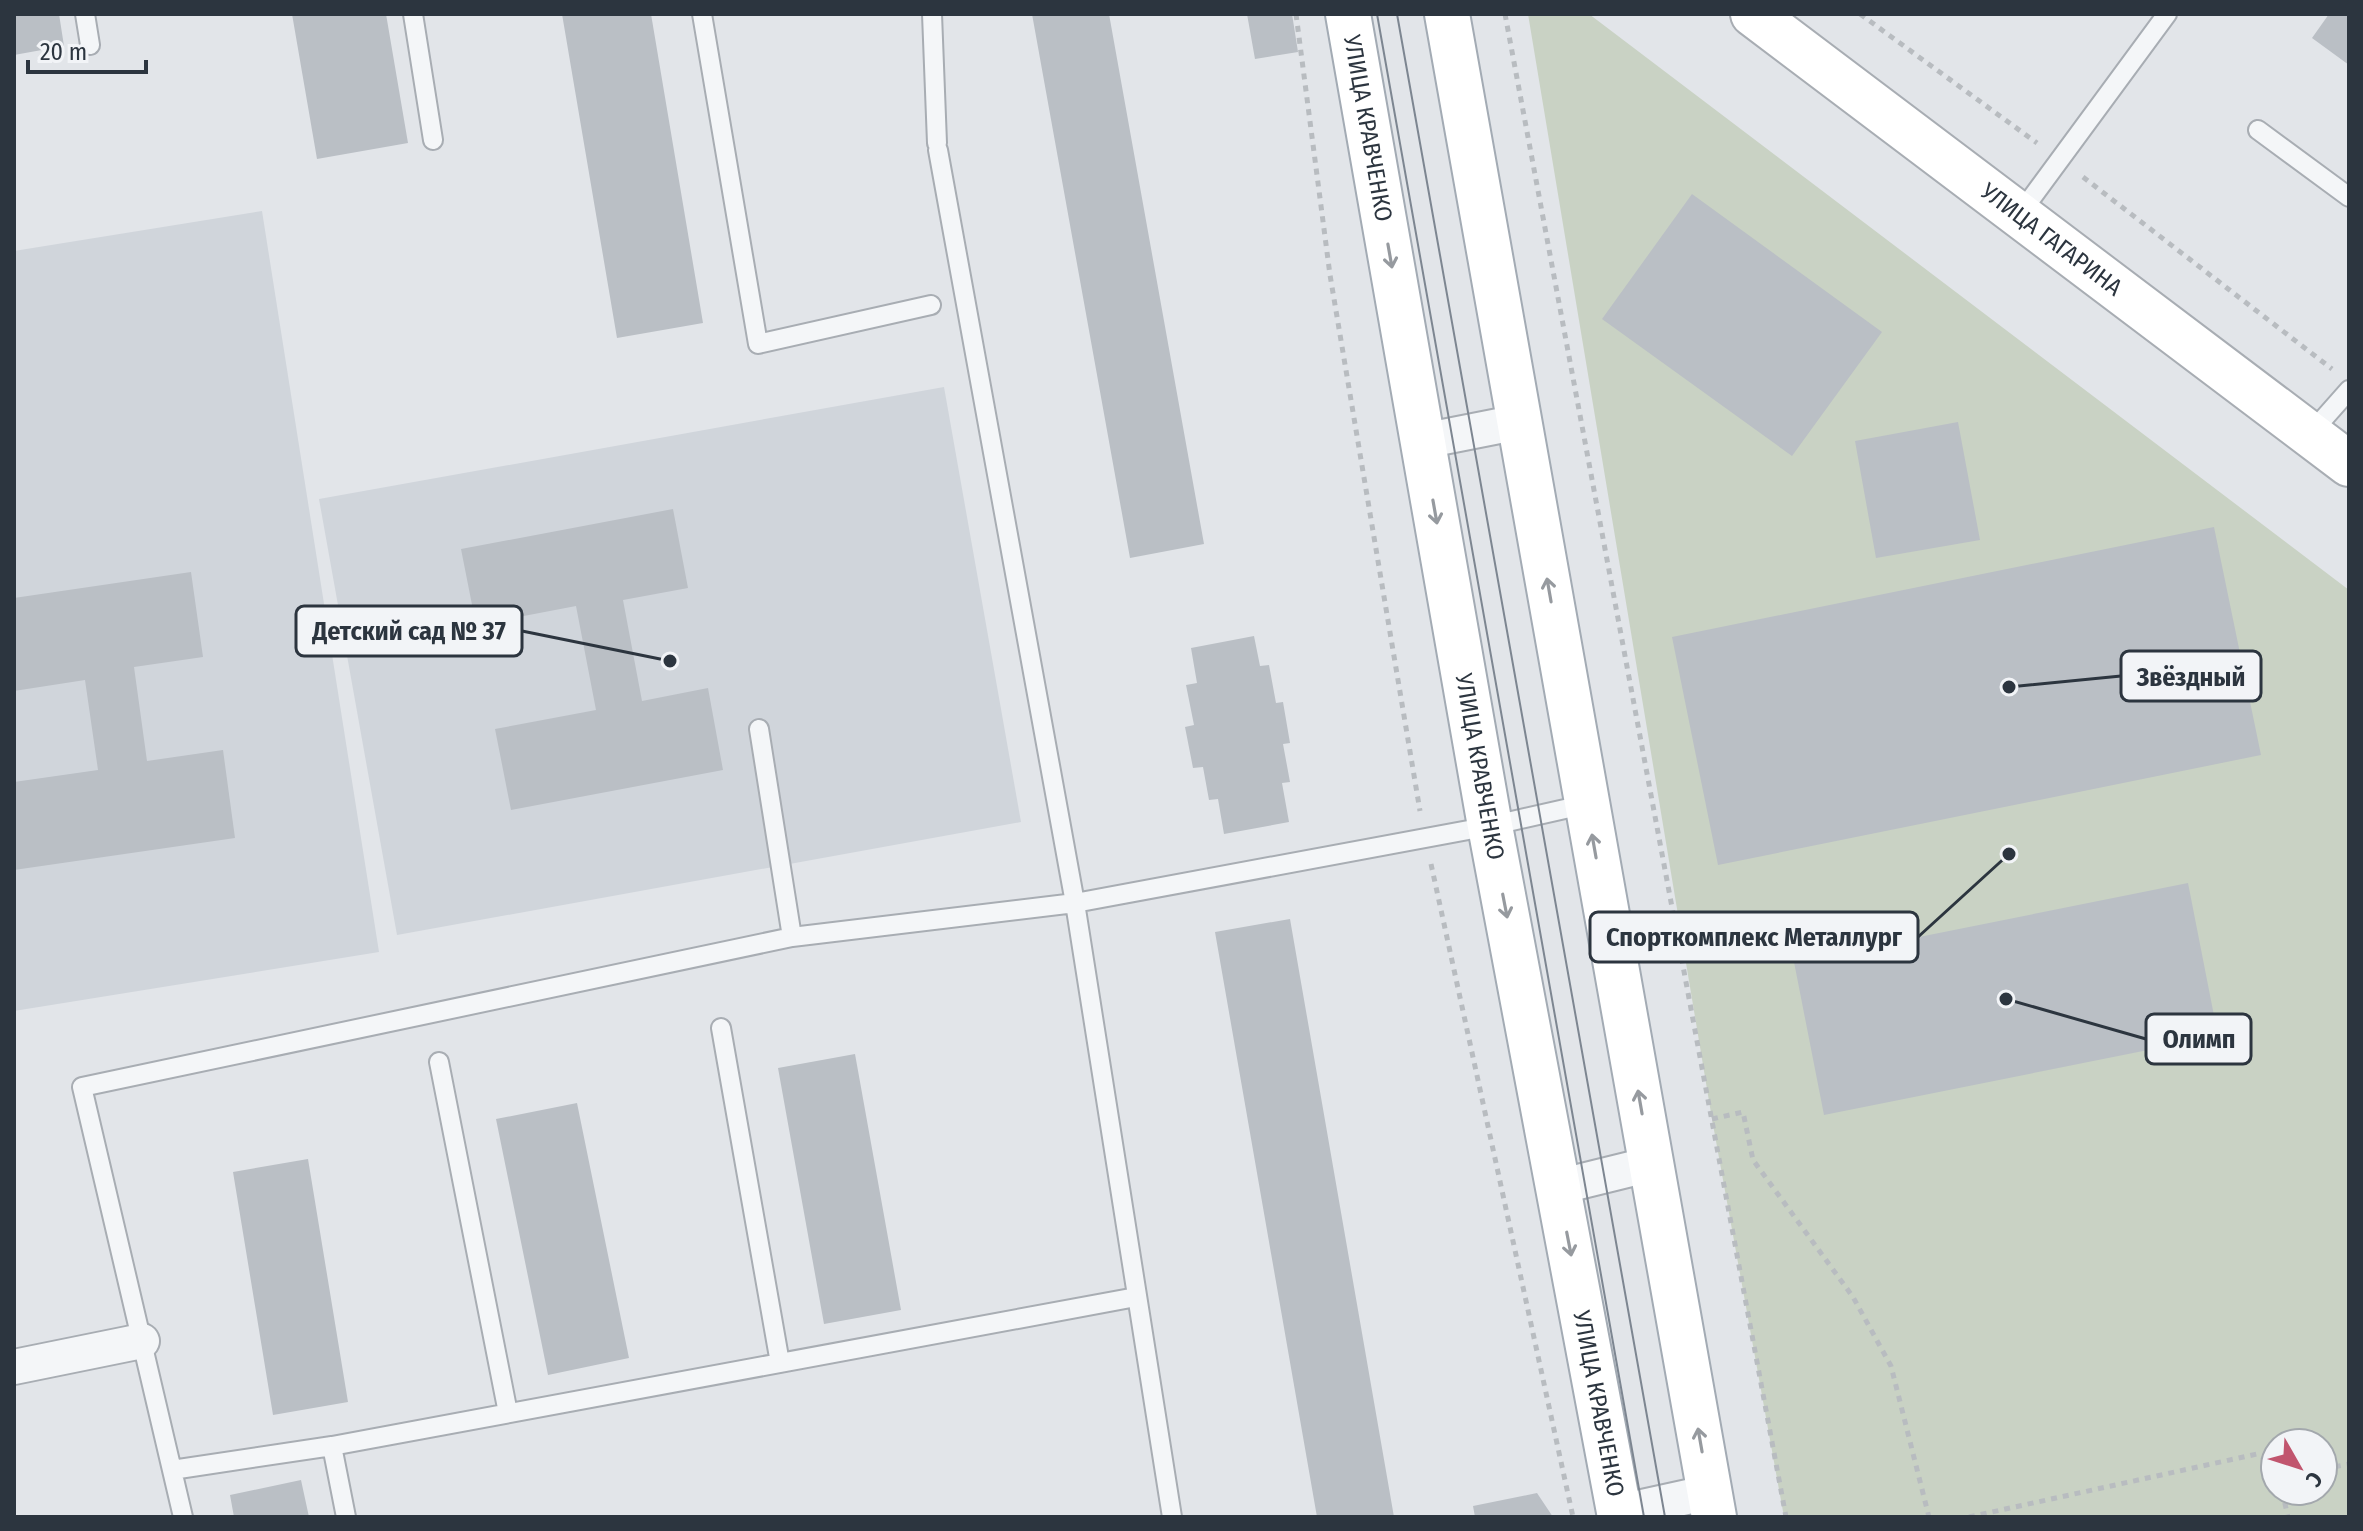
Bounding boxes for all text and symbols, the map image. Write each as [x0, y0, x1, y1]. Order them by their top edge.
scale bar [28, 24, 146, 74]
street label: УЛИЦА КРАВЧЕНКО [1338, 32, 1398, 224]
text: 20 m [40, 38, 87, 66]
street label: УЛИЦА ГАГАРИНА [1975, 177, 2128, 302]
one-way arrow [1384, 243, 1399, 268]
one-way arrow [1429, 499, 1444, 525]
one-way arrow [1540, 577, 1555, 603]
callout: Детский сад № 37 [296, 606, 522, 656]
text: Детский сад № 37 [311, 616, 506, 647]
callout: Звёздный [2121, 651, 2261, 701]
text: Звёздный [2136, 662, 2245, 693]
street label: УЛИЦА КРАВЧЕНКО [1449, 670, 1510, 862]
one-way arrow [1586, 833, 1601, 859]
one-way arrow [1499, 893, 1514, 918]
callout: Спорткомплекс Металлург [1590, 912, 1918, 962]
text: Спорткомплекс Металлург [1606, 922, 1903, 953]
callout: Олимп [2146, 1014, 2251, 1064]
text: Олимп [2162, 1024, 2236, 1055]
one-way arrow [1631, 1089, 1646, 1115]
one-way arrow [1562, 1231, 1577, 1257]
street label: УЛИЦА КРАВЧЕНКО [1567, 1307, 1630, 1499]
north arrow [2259, 1427, 2339, 1507]
one-way arrow [1692, 1428, 1707, 1453]
text: С [2300, 1466, 2328, 1493]

